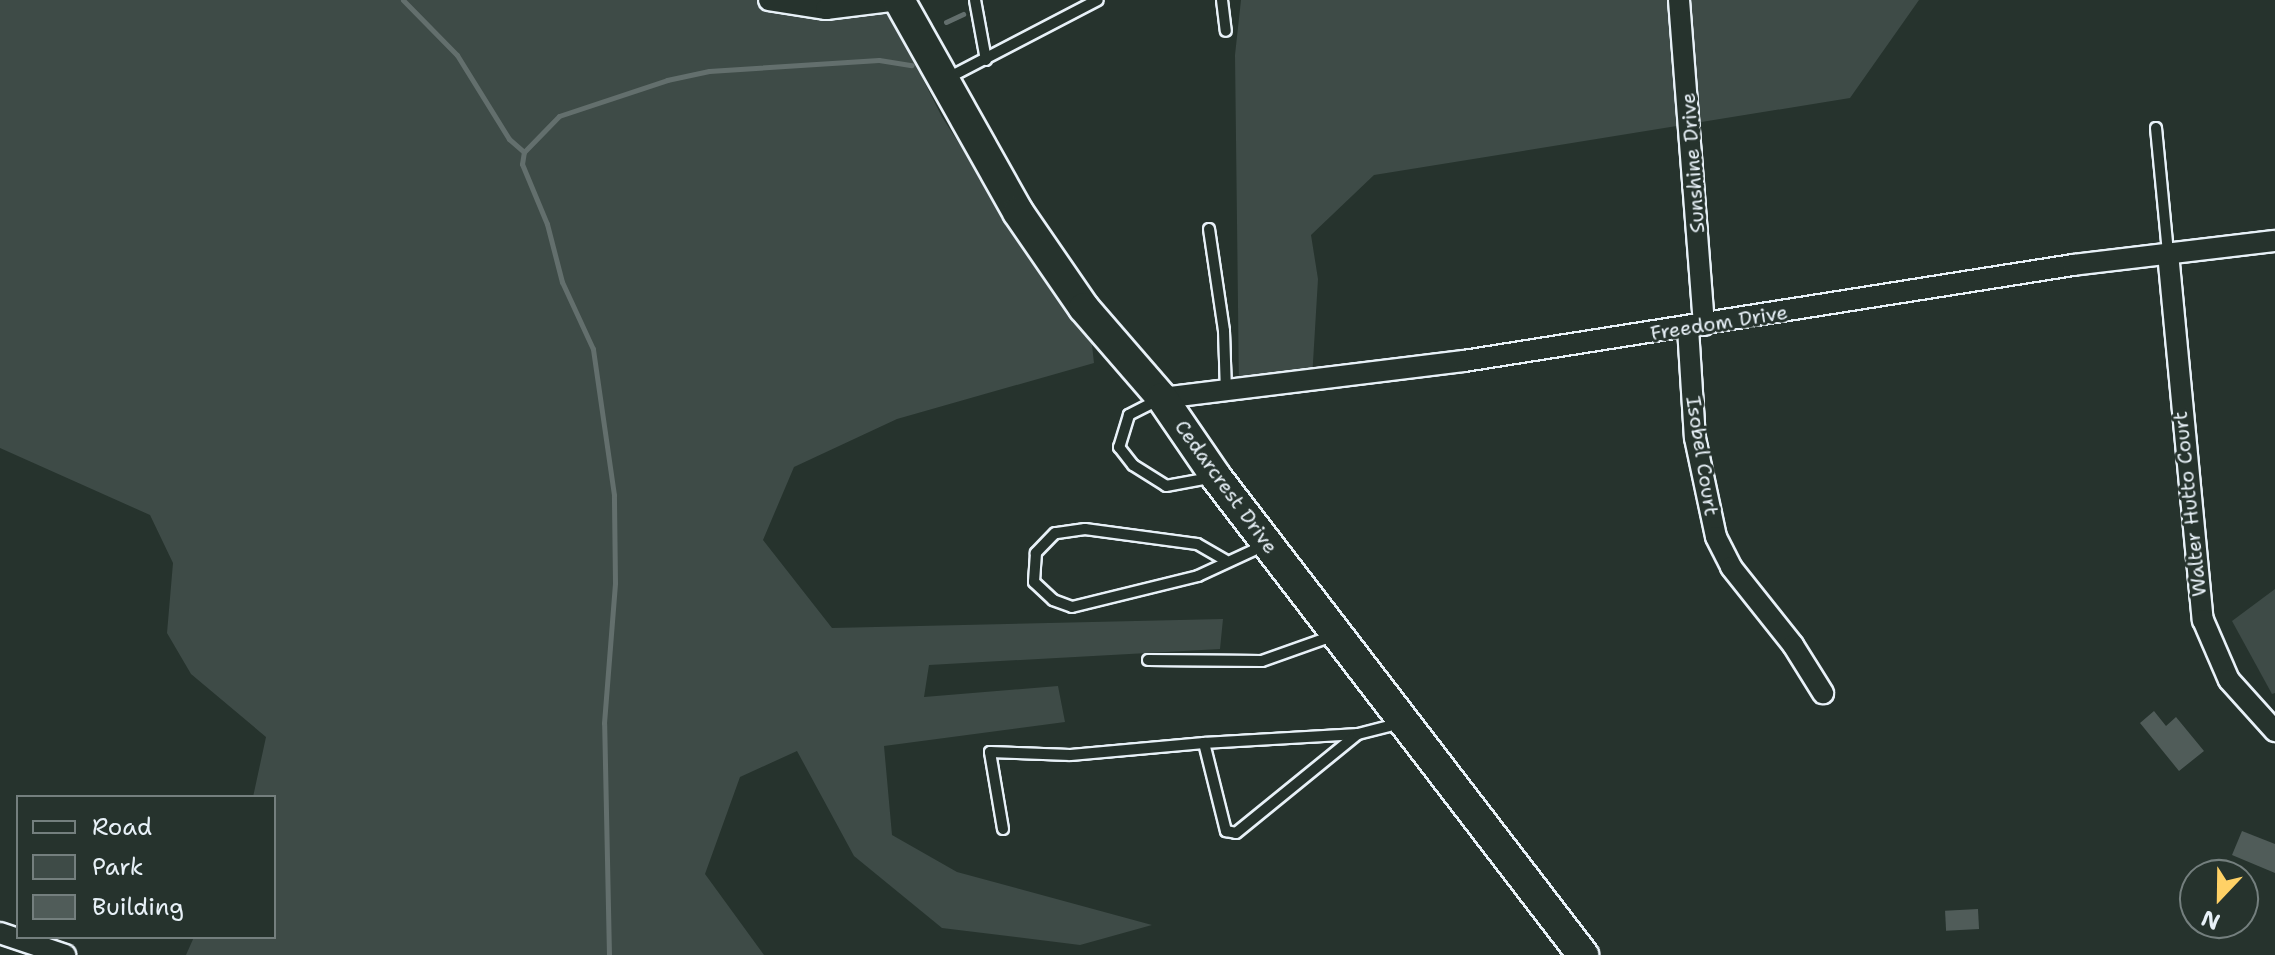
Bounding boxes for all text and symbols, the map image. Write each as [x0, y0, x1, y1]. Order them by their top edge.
street label: Sunshine Drive [1676, 92, 1710, 234]
street label: Freedom Drive [1649, 300, 1789, 346]
street label: Isobel Court [1681, 394, 1723, 518]
street label: Walter Hutto Court [2168, 410, 2212, 598]
street label: Cedarcrest Drive [1169, 415, 1283, 559]
legend [16, 795, 276, 939]
text: Road [92, 811, 152, 843]
text: Park [92, 851, 144, 883]
north arrow [2179, 859, 2259, 939]
text: Building [92, 891, 184, 923]
text: N [2197, 903, 2224, 937]

